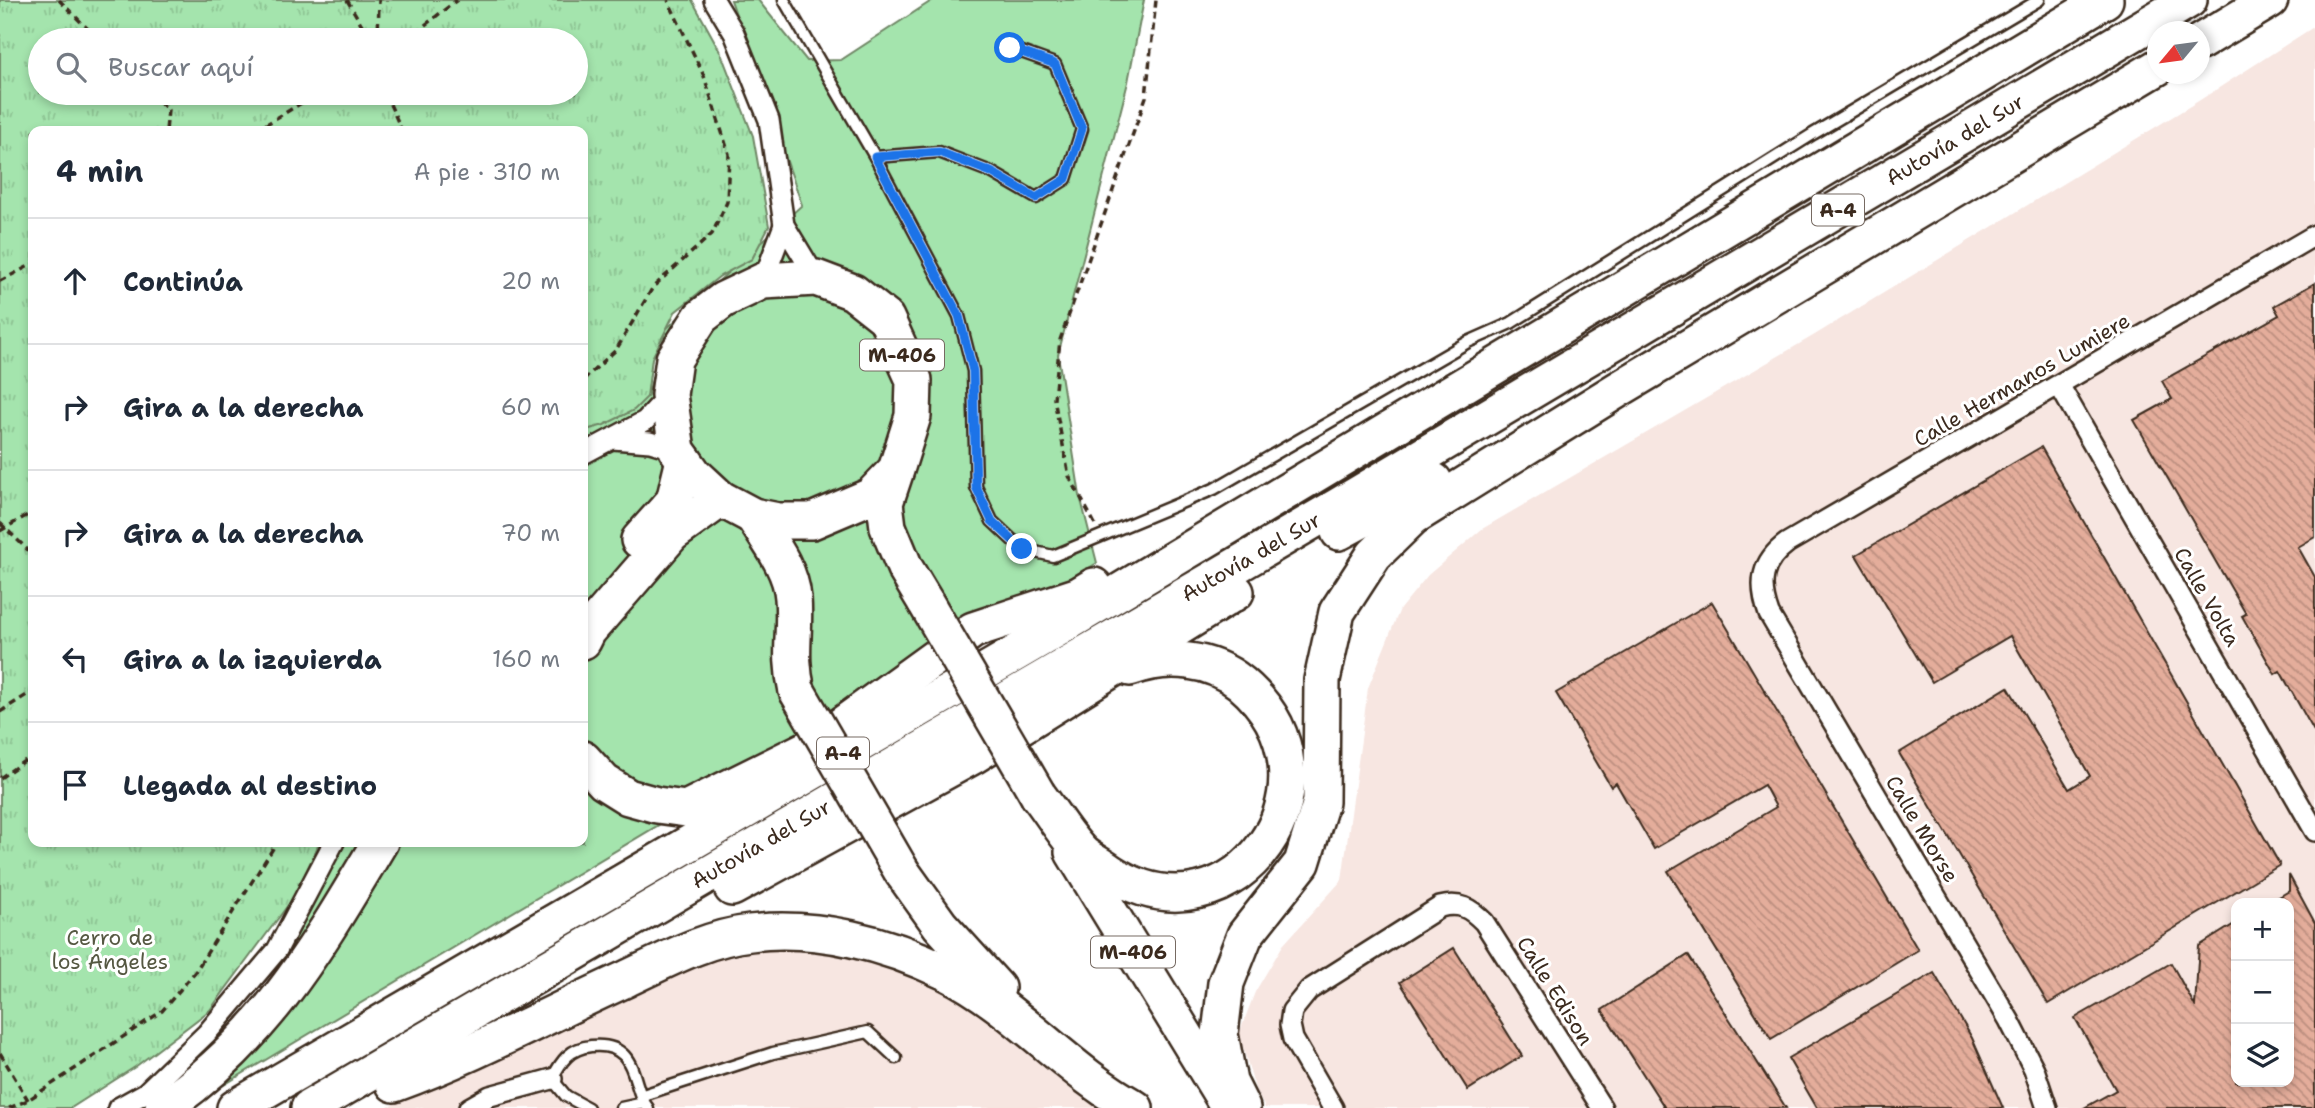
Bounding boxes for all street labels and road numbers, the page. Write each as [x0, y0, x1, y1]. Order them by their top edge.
street label: Autovía del Sur [1881, 88, 2029, 192]
road number: A-4 [1812, 194, 1864, 226]
street label: Calle Hermanos Lumiere [1909, 307, 2135, 453]
road number: M-406 [860, 340, 944, 370]
street label: Autovía del Sur [1176, 506, 1326, 608]
street label: Calle Volta [2167, 542, 2247, 652]
road number: A-4 [817, 738, 869, 768]
street label: Calle Morse [1879, 770, 1965, 888]
street label: Autovía del Sur [686, 793, 836, 895]
street label: Calle Edison [1510, 931, 1600, 1051]
road number: M-406 [1091, 936, 1175, 968]

